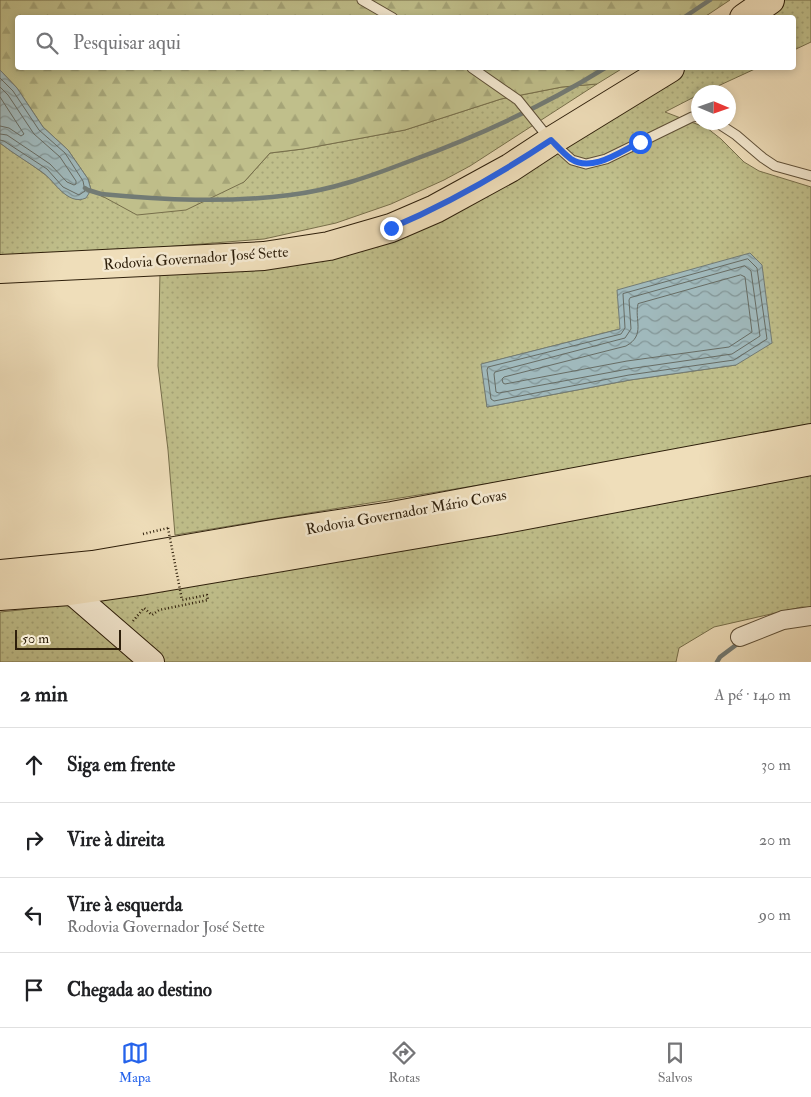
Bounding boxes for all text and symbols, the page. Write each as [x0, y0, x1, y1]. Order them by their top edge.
search box [15, 15, 796, 70]
icon: search [33, 29, 61, 57]
text: Pesquisar aqui [73, 31, 181, 55]
north arrow [691, 85, 736, 130]
route start [629, 131, 652, 154]
route end [380, 217, 403, 240]
street label: Rodovia Governador José Sette [103, 243, 289, 275]
street label: Rodovia Governador Mário Covas [304, 485, 508, 540]
scale bar [15, 627, 121, 650]
text: 50 m [22, 630, 49, 647]
text: 2 min [20, 681, 68, 708]
text: A pé · 140 m [715, 685, 791, 705]
icon: ahead [20, 751, 48, 779]
text: Siga em frente [67, 753, 175, 777]
text: 30 m [761, 755, 791, 775]
icon: right [20, 826, 48, 854]
text: Vire à direita [67, 828, 164, 852]
text: 20 m [759, 830, 791, 850]
text: Vire à esquerda [67, 893, 182, 917]
icon: left [20, 901, 48, 929]
text: 90 m [759, 905, 791, 925]
text: Rodovia Governador José Sette [67, 917, 265, 937]
icon: arrive [20, 976, 48, 1004]
text: Chegada ao destino [67, 978, 212, 1002]
tab: Mapa [119, 1039, 151, 1086]
tab: Rotas [388, 1039, 420, 1086]
tab: Salvos [658, 1039, 692, 1086]

